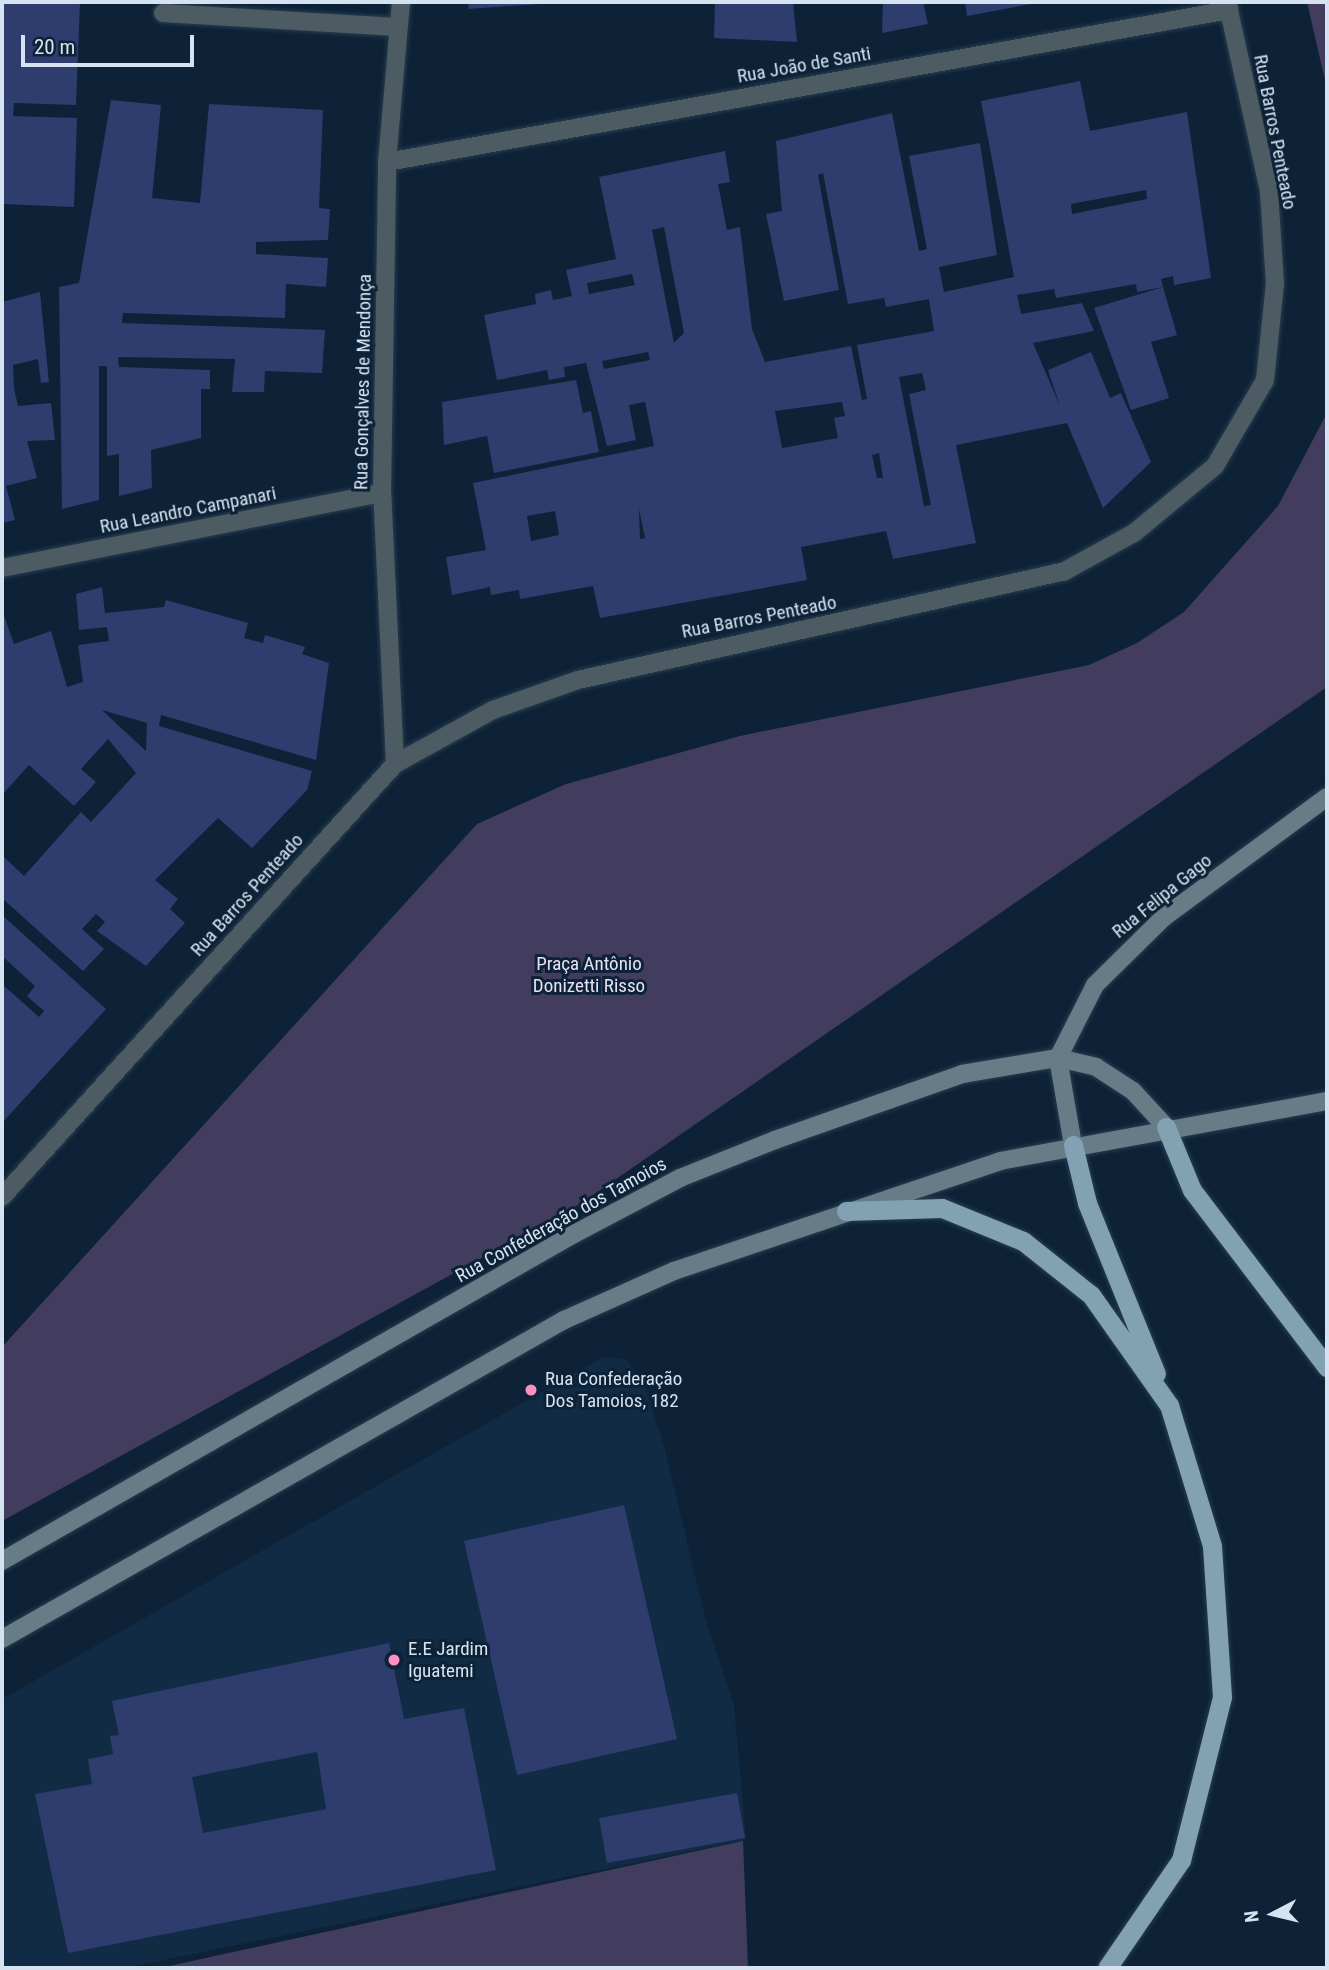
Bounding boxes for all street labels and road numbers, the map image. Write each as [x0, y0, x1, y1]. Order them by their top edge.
street label: Rua João de Santi [735, 42, 873, 88]
street label: Rua Barros Penteado [1249, 53, 1301, 211]
street label: Rua Gonçalves de Mendonça [350, 274, 376, 490]
street label: Rua Leandro Campanari [98, 482, 278, 538]
street label: Rua Barros Penteado [680, 591, 838, 643]
street label: Rua Barros Penteado [186, 829, 308, 961]
street label: Rua Felipa Gago [1108, 849, 1216, 943]
street label: Rua Confederação dos Tamoios [451, 1152, 671, 1288]

